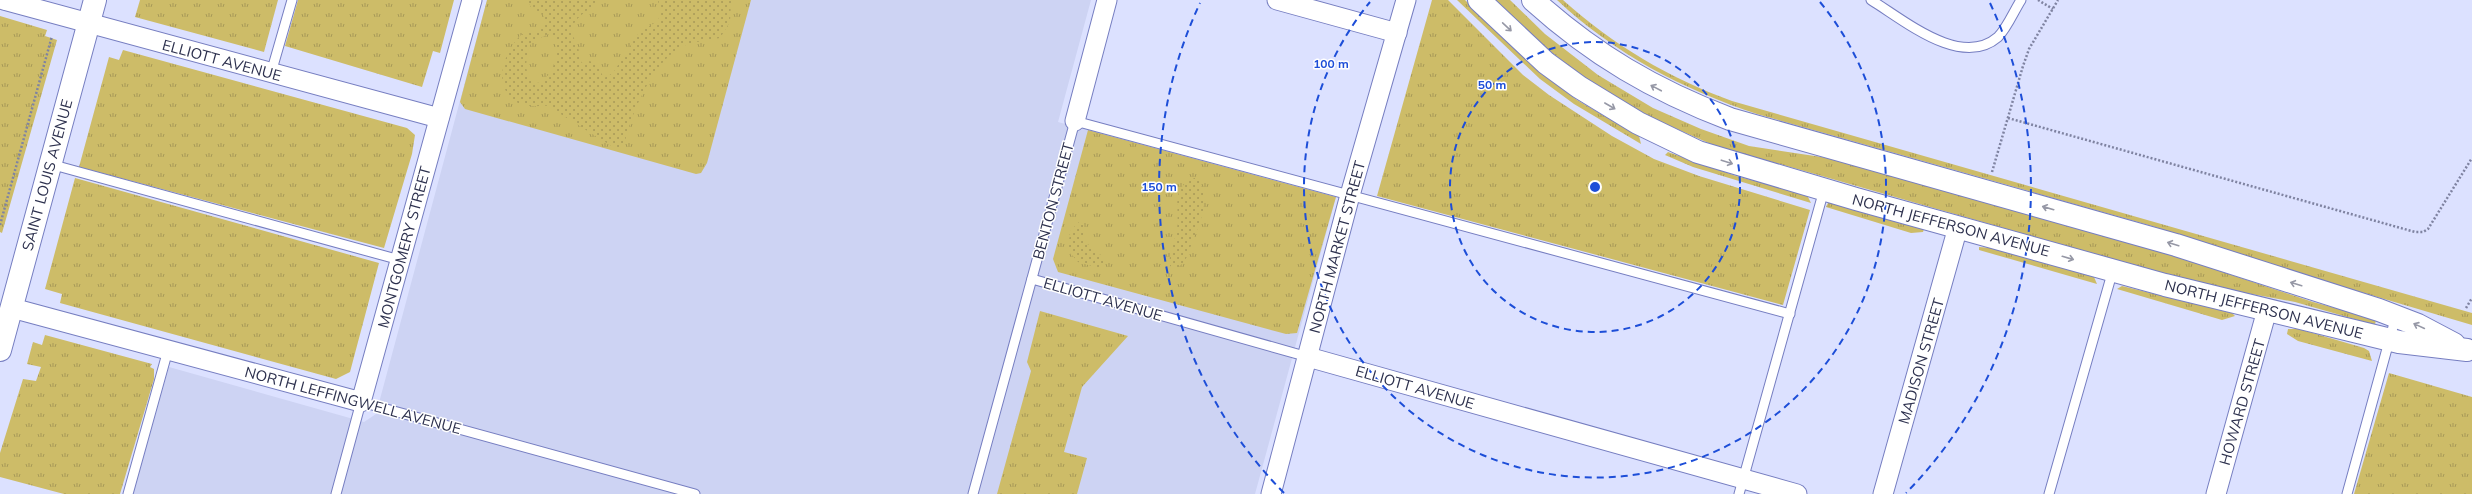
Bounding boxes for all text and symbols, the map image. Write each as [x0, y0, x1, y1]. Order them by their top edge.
one-way arrow [1502, 22, 1512, 32]
street label: ELLIOTT AVENUE [160, 35, 284, 85]
text: 100 m [1313, 56, 1349, 71]
text: 50 m [1478, 77, 1506, 92]
one-way arrow [1650, 83, 1662, 91]
street label: SAINT LOUIS AVENUE [18, 97, 76, 253]
one-way arrow [1604, 103, 1616, 111]
street label: BENTON STREET [1028, 140, 1078, 262]
one-way arrow [1721, 158, 1733, 166]
street label: NORTH MARKET STREET [1305, 159, 1369, 335]
street label: MONTGOMERY STREET [373, 164, 435, 330]
text: 150 m [1141, 179, 1177, 194]
centre of rings [1588, 180, 1602, 194]
street label: NORTH JEFFERSON AVENUE [1850, 189, 2052, 261]
one-way arrow [2042, 203, 2055, 211]
one-way arrow [2166, 240, 2179, 247]
one-way arrow [2061, 254, 2074, 262]
street label: ELLIOTT AVENUE [1041, 273, 1165, 325]
street label: NORTH JEFFERSON AVENUE [2163, 275, 2365, 343]
one-way arrow [2291, 280, 2303, 288]
street label: MADISON STREET [1894, 296, 1948, 426]
one-way arrow [2414, 322, 2426, 329]
street label: HOWARD STREET [2215, 337, 2269, 467]
street label: ELLIOTT AVENUE [1353, 361, 1477, 413]
street label: NORTH LEFFINGWELL AVENUE [243, 362, 463, 438]

